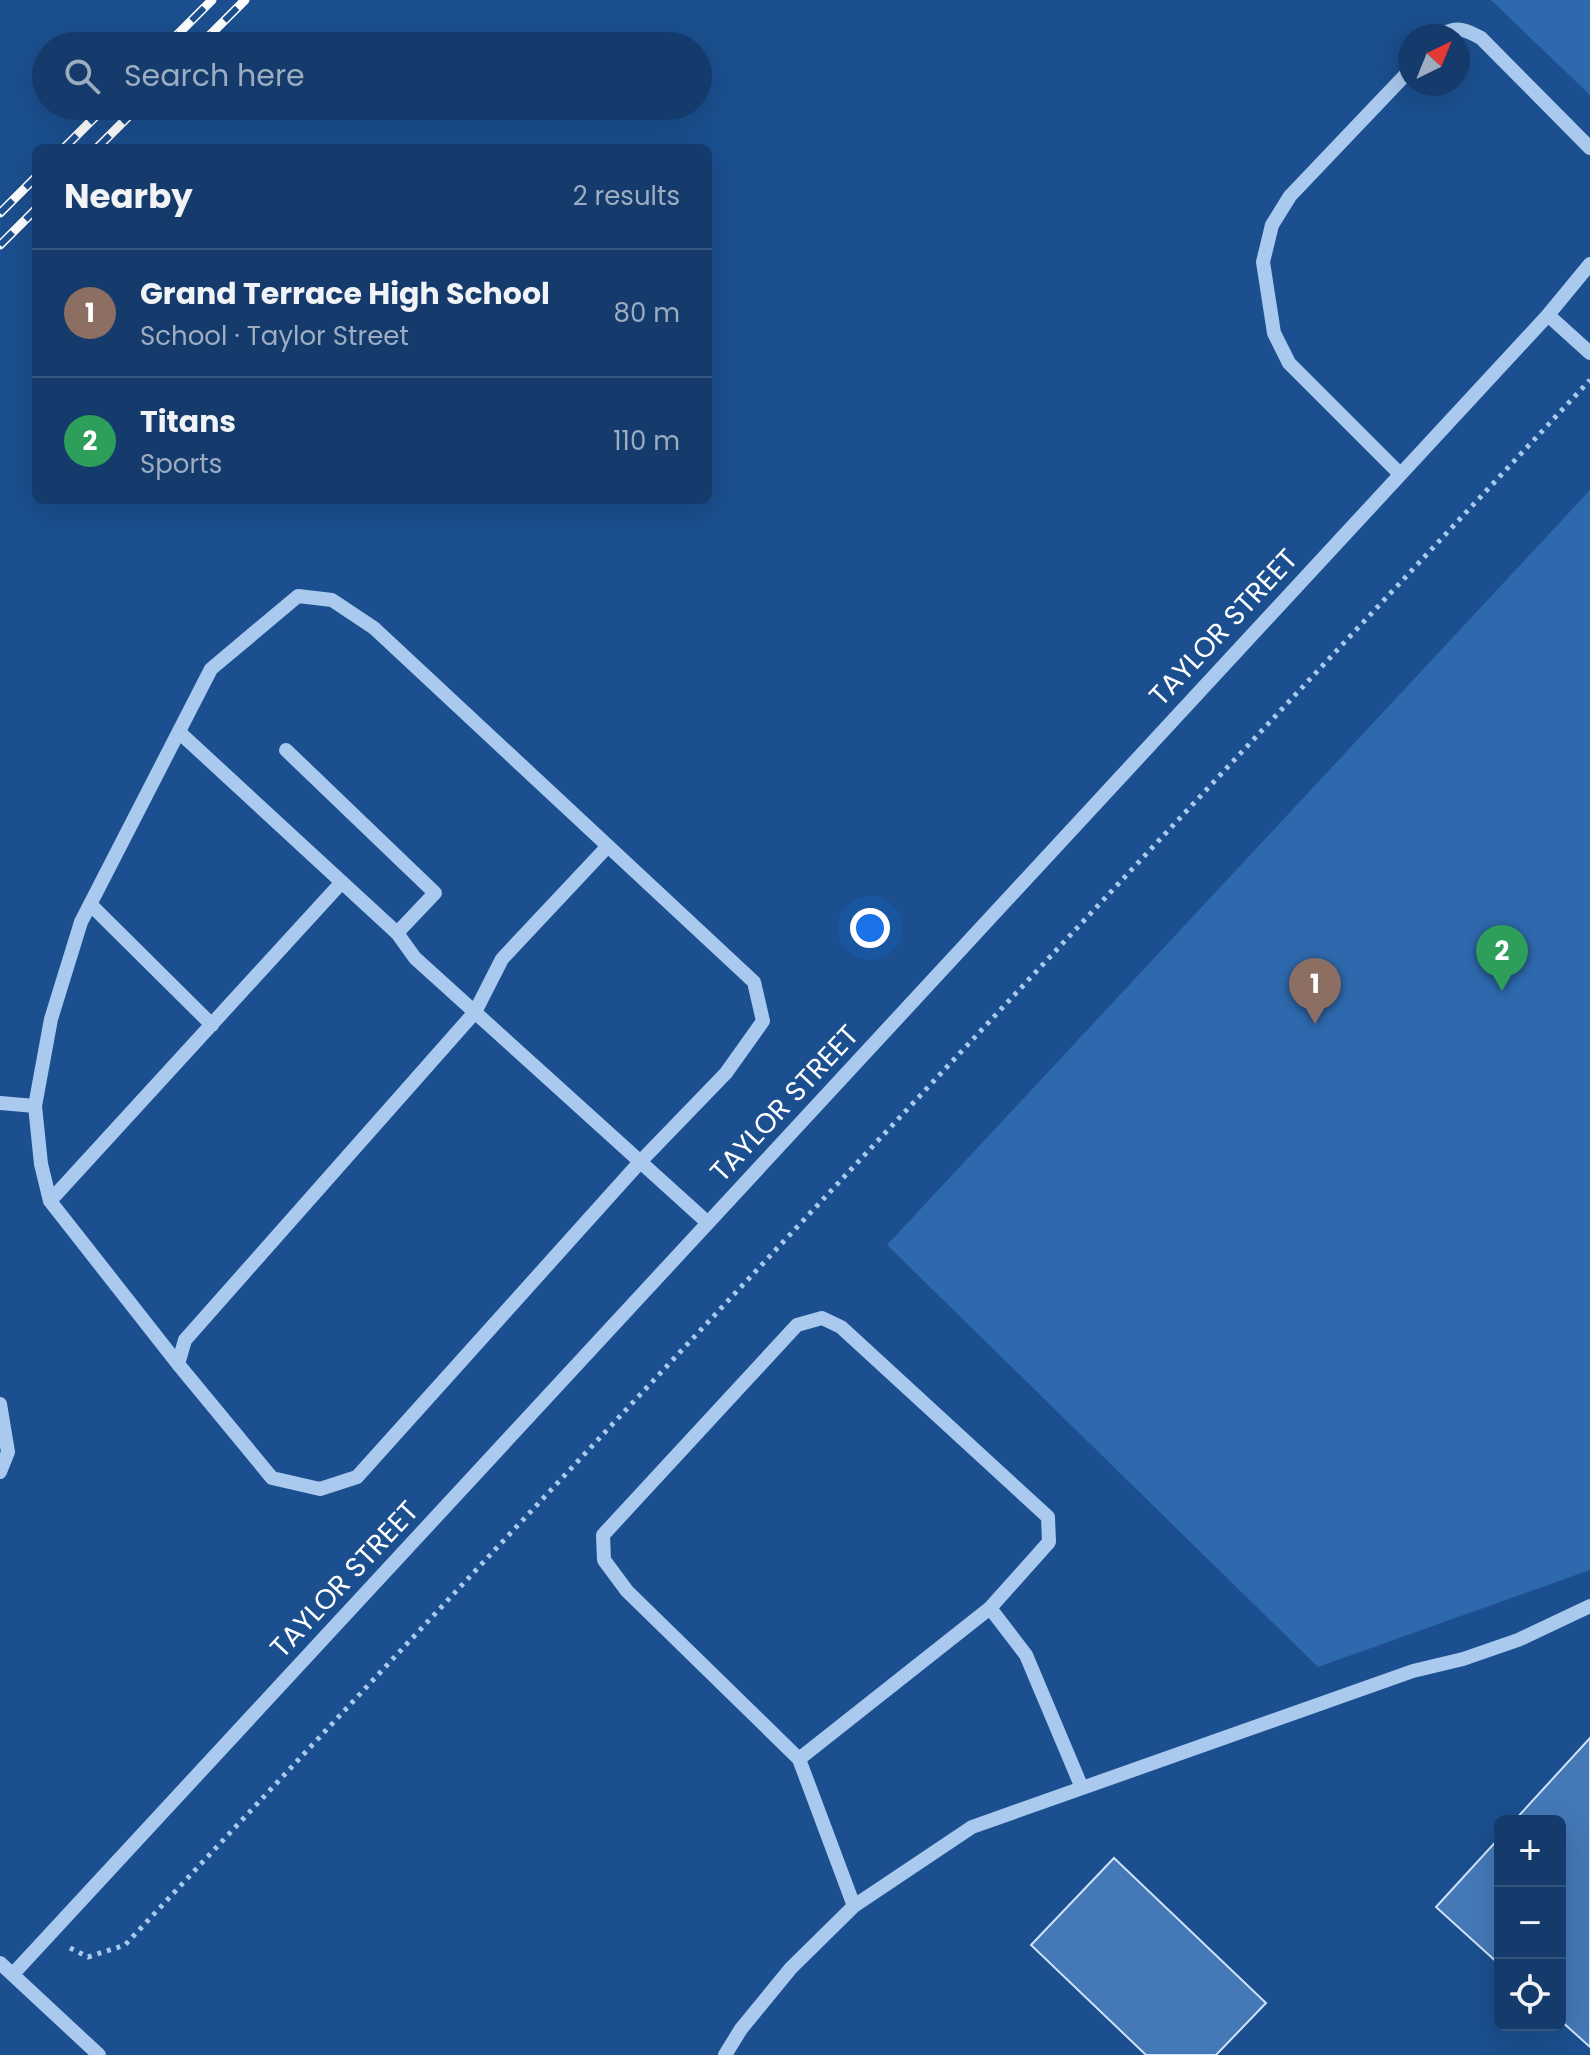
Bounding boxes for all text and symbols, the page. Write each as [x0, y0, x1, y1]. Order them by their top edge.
north arrow [1398, 24, 1470, 96]
search box [32, 32, 712, 120]
icon: search [60, 54, 104, 98]
text: Search here [124, 54, 305, 97]
text: Nearby [64, 172, 193, 220]
text: 2 results [573, 178, 680, 214]
text: Grand Terrace High School [140, 272, 550, 315]
text: 1 [85, 295, 95, 331]
text: 80 m [614, 295, 680, 331]
text: School · Taylor Street [140, 318, 409, 354]
text: Titans [140, 400, 236, 443]
text: 2 [83, 423, 97, 459]
text: 110 m [613, 423, 680, 459]
text: Sports [140, 446, 222, 482]
street label: TAYLOR STREET [1140, 540, 1306, 714]
your location [850, 908, 890, 948]
pin: 2 [1476, 925, 1528, 991]
pin: 1 [1289, 958, 1341, 1024]
street label: TAYLOR STREET [701, 1016, 867, 1190]
street label: TAYLOR STREET [261, 1492, 427, 1666]
map controls [1494, 1815, 1566, 2031]
button: + [1494, 1815, 1566, 1887]
button: − [1494, 1887, 1566, 1959]
button: locate [1494, 1959, 1566, 2031]

